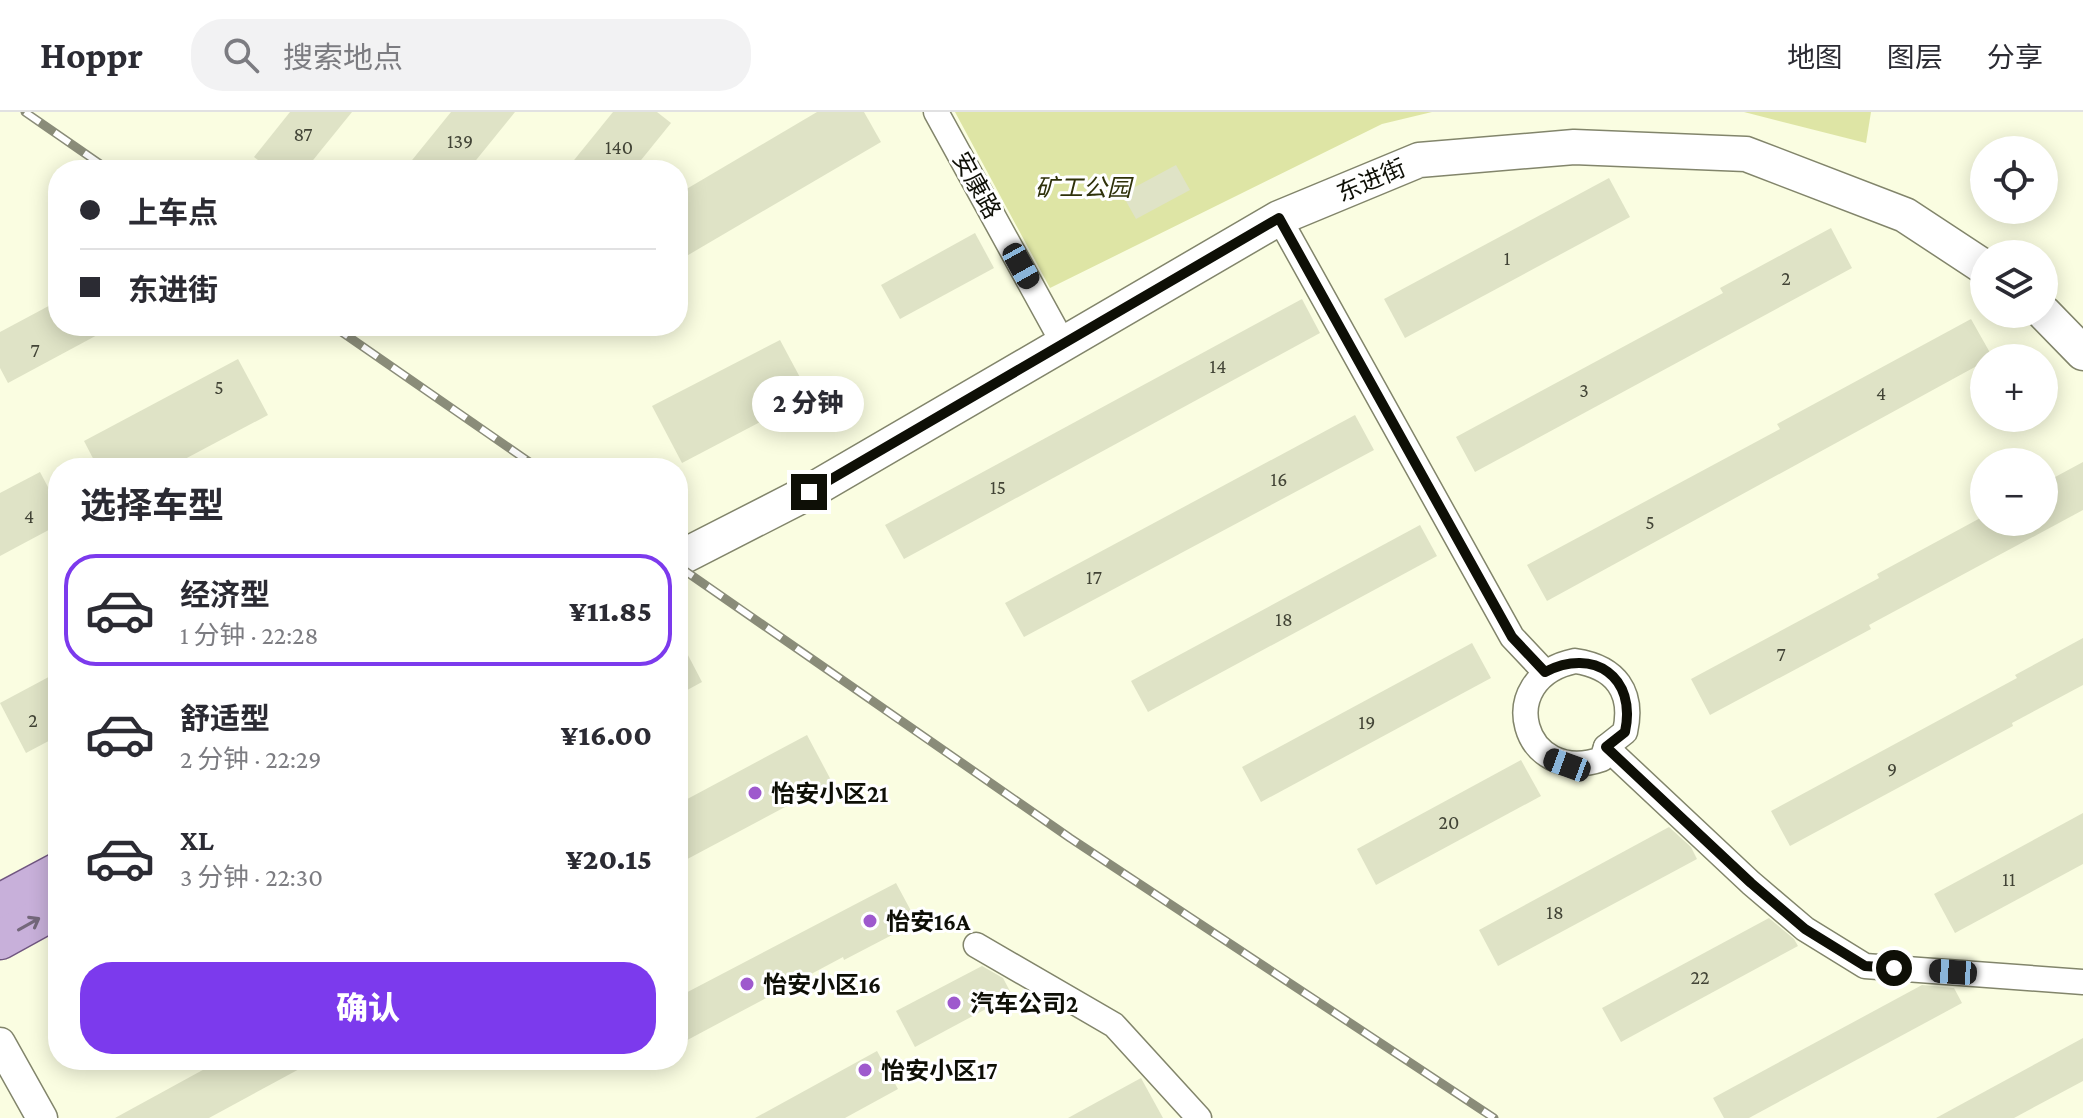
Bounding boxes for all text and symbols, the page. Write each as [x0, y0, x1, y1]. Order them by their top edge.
search box [191, 19, 751, 91]
icon: search [219, 33, 263, 77]
text: Hoppr [40, 34, 143, 76]
text: 搜索地点 [283, 41, 403, 74]
text: 地图 [1787, 42, 1843, 73]
text: 图层 [1887, 42, 1943, 73]
text: 分享 [1987, 42, 2043, 73]
house number: 87 [293, 123, 313, 145]
house number: 139 [447, 130, 473, 152]
house number: 140 [605, 136, 633, 158]
map controls [1970, 136, 2058, 536]
button: locate [1970, 136, 2058, 224]
street label: 安康路 [948, 147, 1006, 223]
street label: 东进街 [1333, 154, 1409, 206]
park label: 矿工公园 [1035, 174, 1134, 201]
text: 上车点 [128, 196, 218, 229]
car [999, 239, 1043, 293]
button: layers [1970, 240, 2058, 328]
house number: 1 [1504, 247, 1510, 269]
house number: 2 [1781, 267, 1791, 289]
text: 东进街 [128, 273, 218, 306]
house number: 7 [30, 339, 40, 361]
button: + [1970, 344, 2058, 432]
house number: 14 [1210, 355, 1226, 377]
house number: 5 [214, 376, 224, 398]
callout: 2 分钟 [753, 376, 865, 432]
house number: 3 [1579, 379, 1589, 401]
house number: 4 [1876, 382, 1886, 404]
text: 2 分钟 [773, 389, 843, 418]
button: − [1970, 448, 2058, 536]
house number: 16 [1271, 468, 1287, 490]
route end [791, 474, 827, 510]
house number: 15 [990, 476, 1006, 498]
text: 选择车型 [80, 486, 224, 526]
house number: 4 [24, 505, 34, 527]
house number: 5 [1645, 511, 1655, 533]
house number: 17 [1086, 566, 1102, 588]
icon: car [84, 574, 156, 646]
text: 经济型 [180, 578, 270, 611]
text: ¥11.85 [569, 594, 652, 627]
house number: 18 [1275, 608, 1293, 630]
text: 1 分钟 · 22:28 [180, 621, 318, 650]
house number: 7 [1776, 643, 1786, 665]
icon: car [84, 698, 156, 770]
text: 舒适型 [180, 702, 270, 735]
house number: 2 [28, 709, 38, 731]
house number: 19 [1359, 711, 1375, 733]
text: ¥16.00 [560, 718, 652, 751]
text: 2 分钟 · 22:29 [180, 745, 321, 774]
car [1540, 746, 1594, 784]
house number: 9 [1887, 758, 1897, 780]
place label: 怡安小区21 [771, 780, 888, 807]
marker: 怡安小区21 [746, 784, 764, 802]
house number: 20 [1439, 811, 1459, 833]
icon: car [84, 822, 156, 894]
text: XL [180, 823, 214, 856]
text: ¥20.15 [566, 842, 652, 875]
text: 3 分钟 · 22:30 [180, 863, 323, 892]
house number: 11 [2002, 868, 2016, 890]
house number: 18 [1546, 901, 1564, 923]
place label: 怡安16A [886, 908, 971, 935]
marker: 怡安16A [861, 912, 879, 930]
one-way arrow [17, 915, 40, 931]
route start [1876, 950, 1912, 986]
car [1928, 958, 1978, 986]
button: 确认 [80, 962, 656, 1054]
house number: 22 [1691, 966, 1709, 988]
place label: 怡安小区16 [763, 971, 881, 998]
marker: 怡安小区16 [738, 975, 756, 993]
place label: 汽车公司2 [970, 990, 1078, 1017]
marker: 汽车公司2 [945, 994, 963, 1012]
place label: 怡安小区17 [881, 1057, 998, 1084]
marker: 怡安小区17 [856, 1061, 874, 1079]

